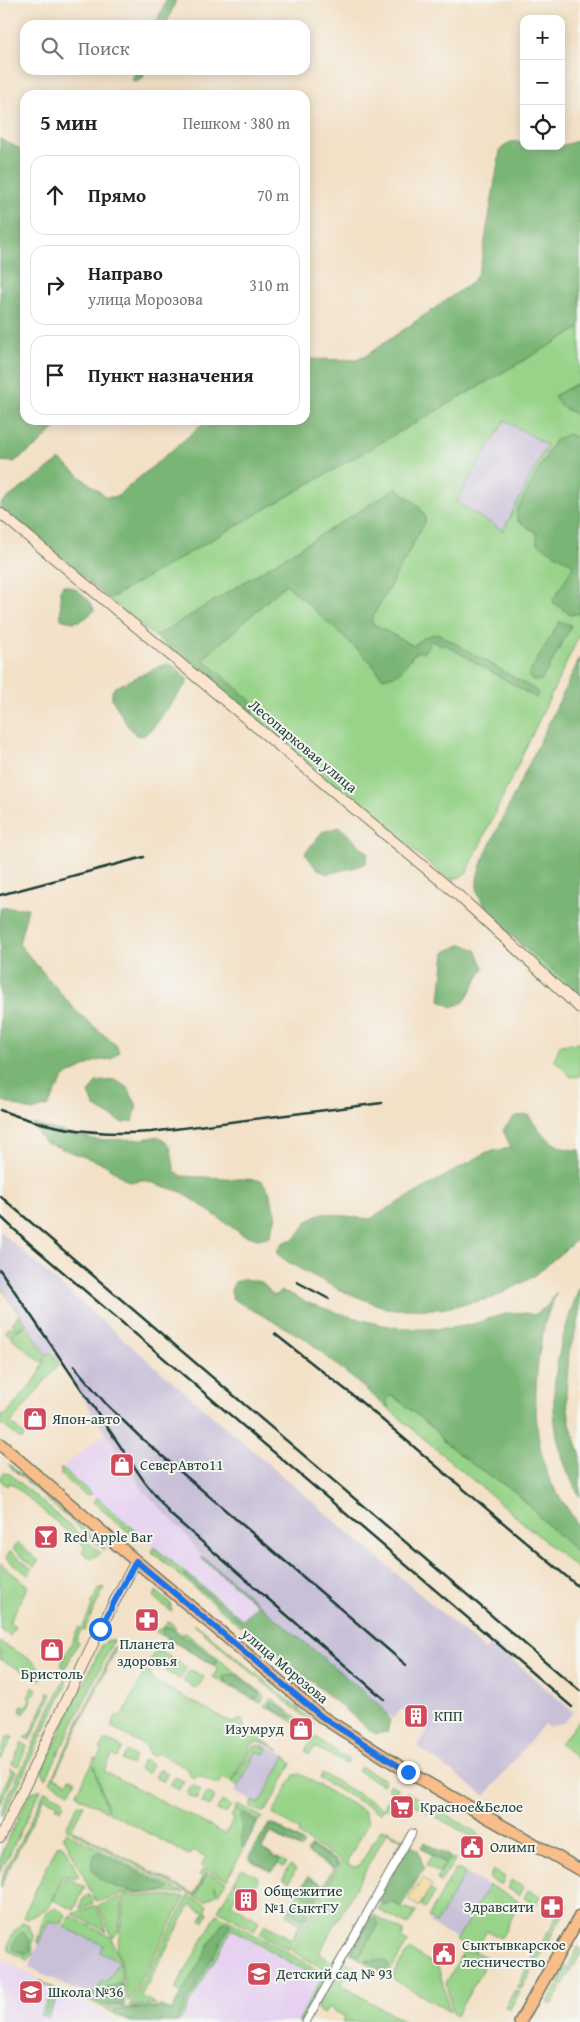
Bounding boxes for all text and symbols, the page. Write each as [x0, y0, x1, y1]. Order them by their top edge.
map controls [520, 15, 565, 150]
button: + [520, 15, 565, 60]
search box [20, 20, 310, 75]
icon: search [38, 34, 66, 62]
text: Поиск [78, 34, 130, 62]
button: − [520, 60, 565, 105]
button: locate [520, 105, 565, 150]
text: 5 мин [40, 107, 97, 138]
text: Пешком · 380 m [183, 111, 290, 135]
icon: ahead [41, 181, 69, 209]
text: Прямо [88, 181, 146, 209]
text: 70 m [257, 183, 289, 207]
text: Направо [88, 259, 163, 287]
icon: right [41, 271, 69, 299]
text: 310 m [249, 273, 289, 297]
text: улица Морозова [88, 287, 203, 311]
icon: arrive [41, 361, 69, 389]
text: Пункт назначения [88, 361, 254, 389]
street label: Лесопарковая улица [245, 694, 363, 798]
shop icon: Япон-авто [22, 1406, 48, 1432]
place label: Япон-авто [51, 1408, 120, 1429]
shop icon: СеверАвто11 [109, 1452, 135, 1478]
place label: СеверАвто11 [140, 1454, 223, 1475]
bar icon: Red Apple Bar [33, 1524, 59, 1550]
place label: Red Apple Bar [64, 1526, 153, 1547]
pharmacy icon: Планета здоровья [134, 1607, 160, 1633]
route start [89, 1618, 112, 1641]
street label: улица Морозова [237, 1622, 334, 1709]
place label: Планета здоровья [117, 1633, 177, 1671]
shop icon: Бристоль [39, 1637, 65, 1663]
place label: Бристоль [21, 1663, 83, 1684]
building icon: КПП [403, 1703, 429, 1729]
place label: КПП [434, 1705, 463, 1726]
shop icon: Изумруд [288, 1716, 314, 1742]
place label: Изумруд [225, 1718, 284, 1739]
route end [397, 1761, 420, 1784]
supermarket icon: Красное&Белое [389, 1794, 415, 1820]
place label: Красное&Белое [420, 1796, 523, 1817]
public building icon: Олимп [459, 1834, 485, 1860]
place label: Олимп [490, 1836, 536, 1857]
place label: Общежитие №1 СыктГУ [264, 1880, 343, 1918]
building icon: Общежитие №1 СыктГУ [233, 1887, 259, 1913]
pharmacy icon: Здравсити [539, 1894, 565, 1920]
place label: Здравсити [464, 1896, 534, 1917]
place label: Сыктывкарское лесничество [462, 1934, 566, 1972]
public building icon: Сыктывкарское лесничество [431, 1941, 457, 1967]
school or university icon: Детский сад № 93 [246, 1961, 272, 1987]
place label: Детский сад № 93 [275, 1963, 393, 1984]
school or university icon: Школа №36 [18, 1979, 44, 2005]
place label: Школа №36 [48, 1981, 123, 2002]

